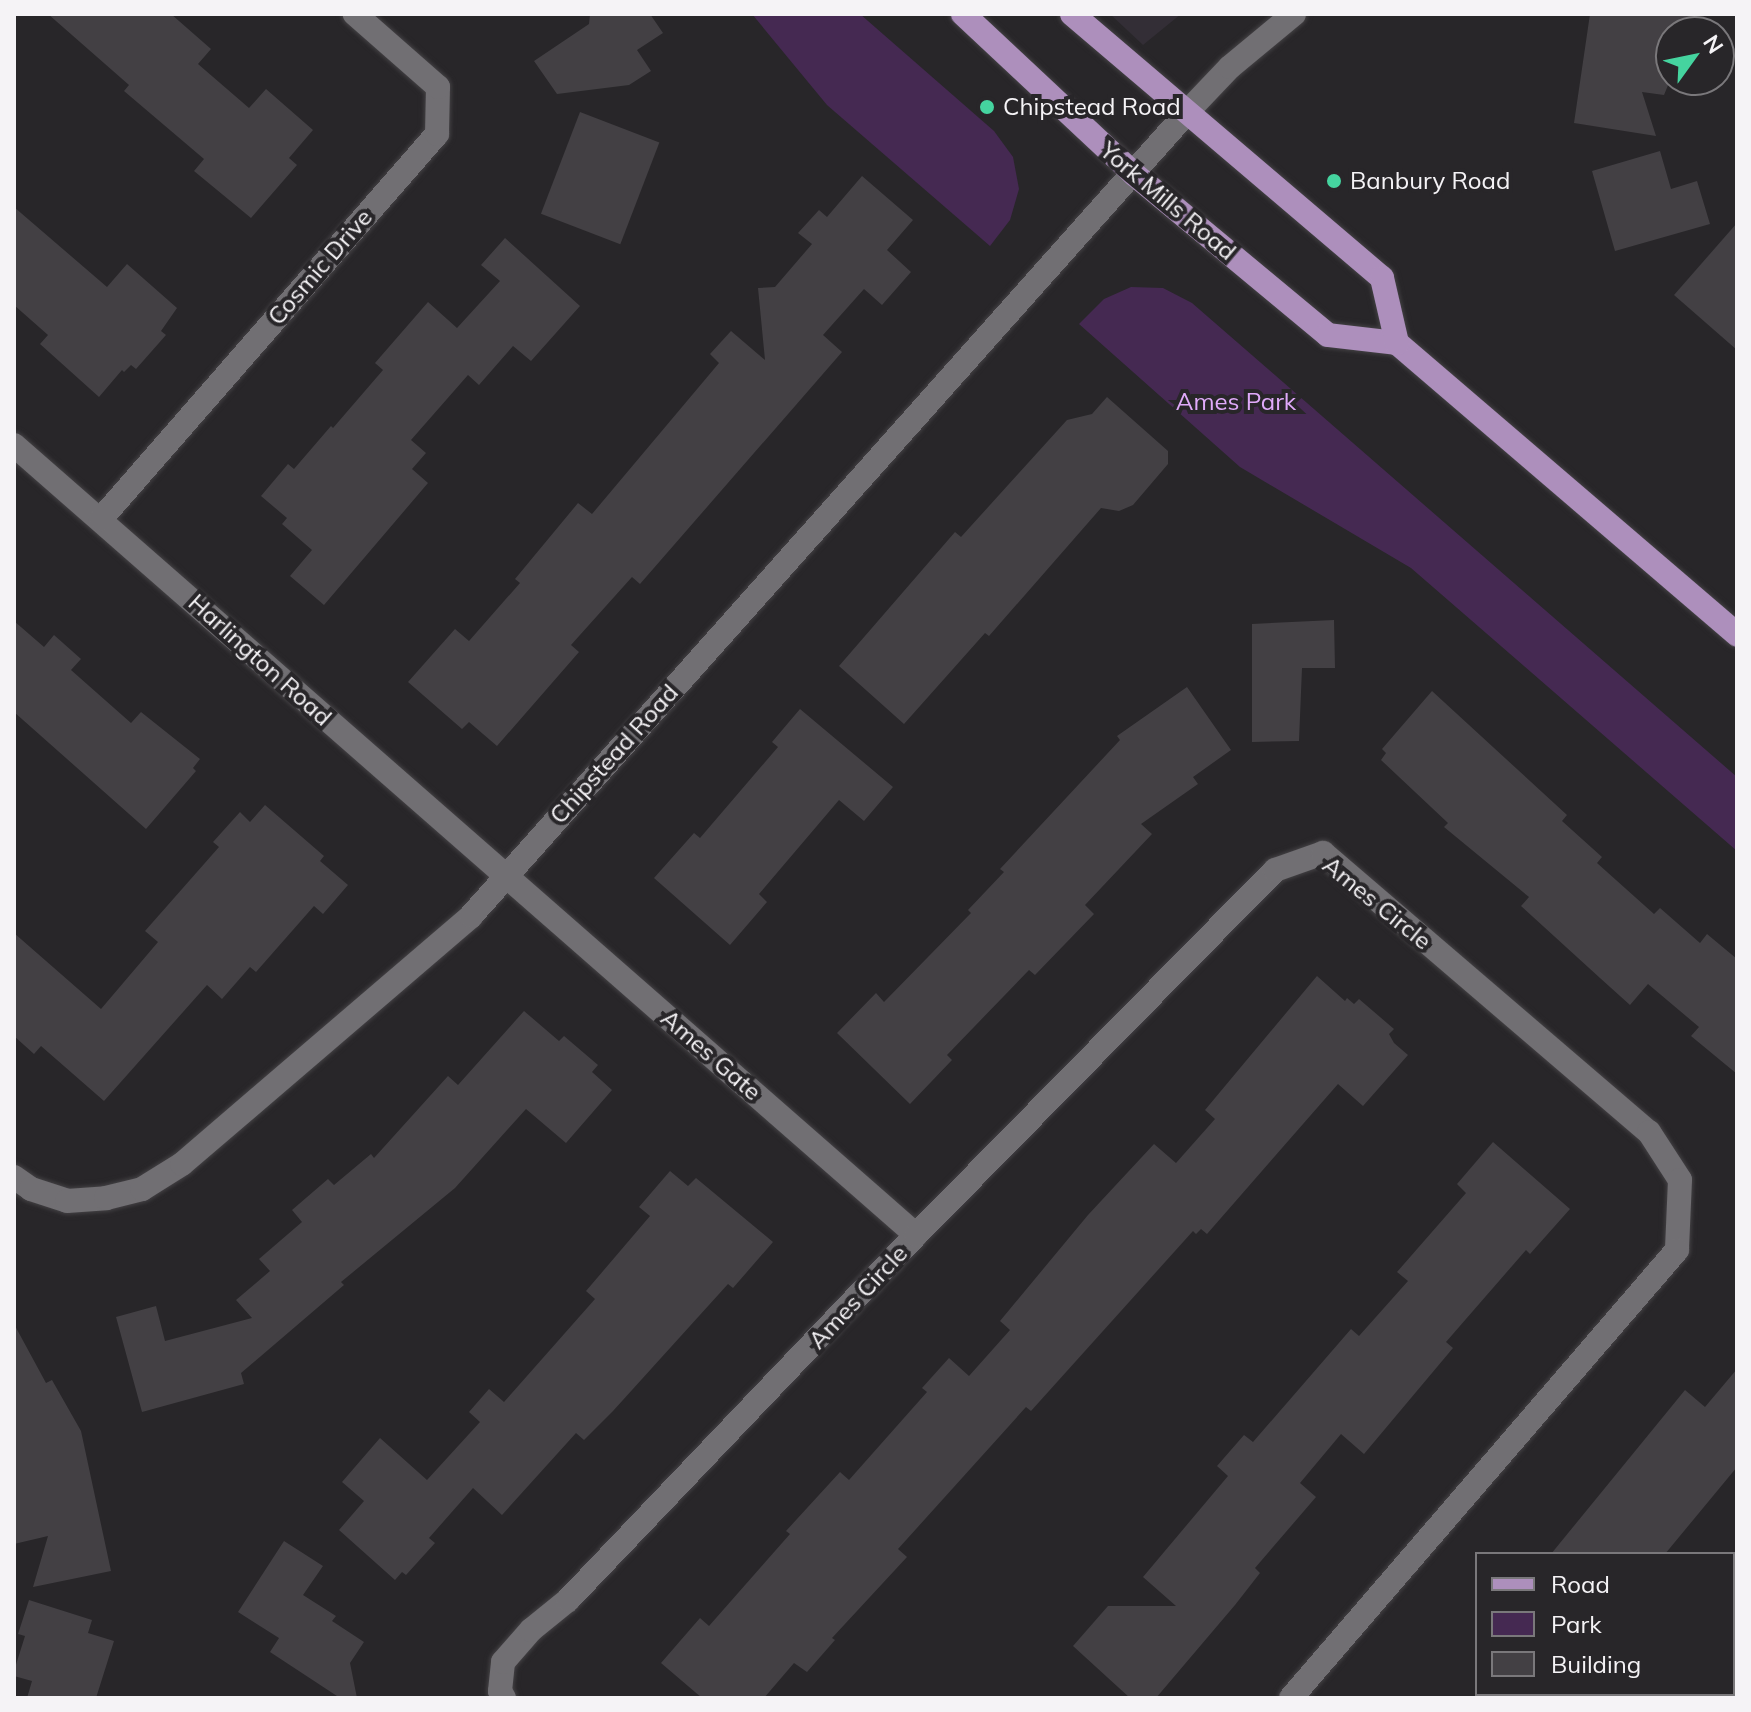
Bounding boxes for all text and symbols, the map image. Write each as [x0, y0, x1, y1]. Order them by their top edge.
north arrow [1655, 16, 1735, 96]
text: N [1697, 29, 1730, 59]
place label: Chipstead Road [1003, 93, 1181, 121]
marker: Chipstead Road [978, 98, 996, 116]
street label: York Mills Road [1094, 136, 1242, 266]
place label: Banbury Road [1350, 167, 1510, 195]
marker: Banbury Road [1325, 172, 1343, 190]
street label: Cosmic Drive [262, 203, 378, 331]
park label: Ames Park [1176, 388, 1296, 416]
street label: Harlington Road [183, 588, 337, 732]
street label: Chipstead Road [544, 678, 684, 830]
street label: Ames Circle [1317, 851, 1437, 955]
street label: Ames Gate [655, 1004, 767, 1106]
street label: Ames Circle [803, 1239, 913, 1355]
legend [1475, 1552, 1735, 1696]
text: Road [1551, 1569, 1610, 1599]
text: Park [1551, 1609, 1602, 1639]
text: Building [1551, 1649, 1641, 1679]

